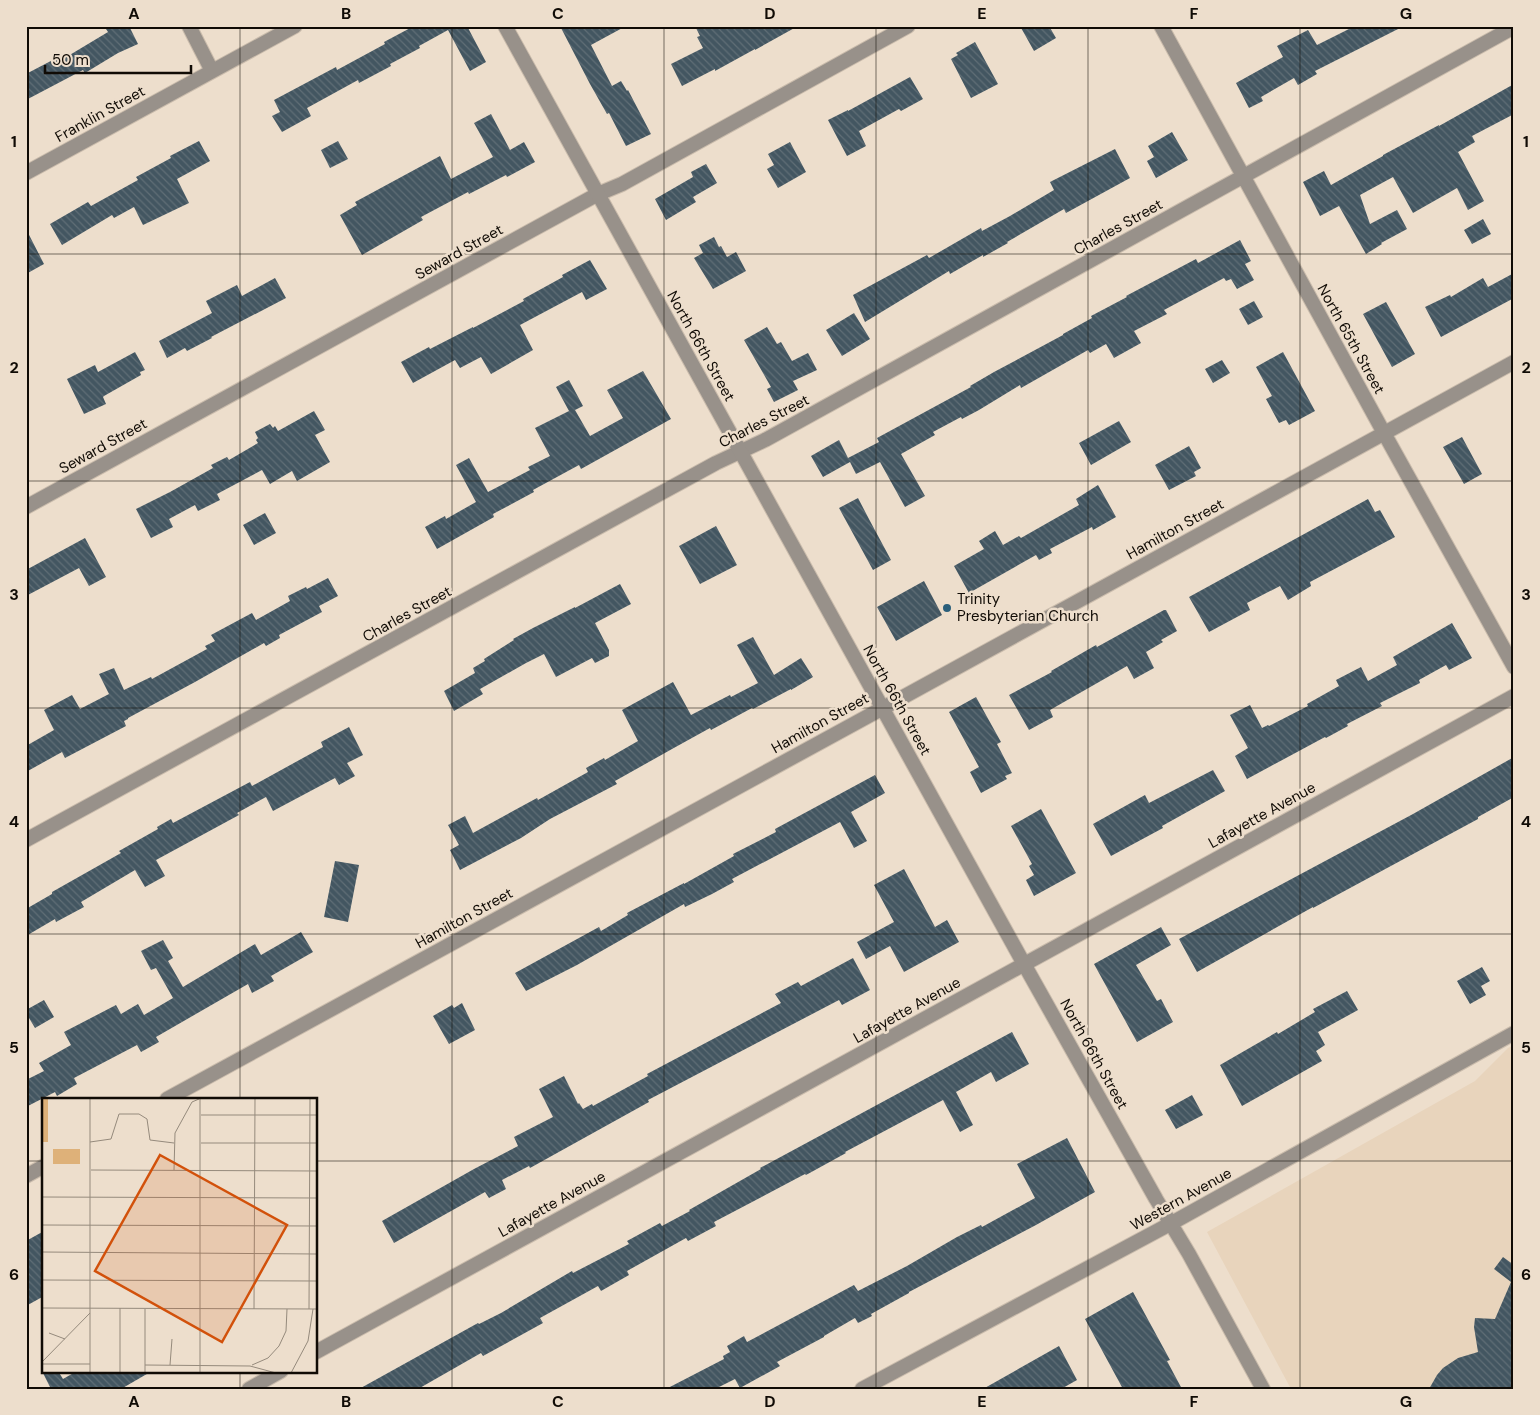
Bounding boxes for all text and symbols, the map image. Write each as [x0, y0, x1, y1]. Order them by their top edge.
text: A [128, 3, 140, 24]
text: B [341, 3, 351, 24]
text: C [552, 3, 564, 24]
text: D [764, 3, 776, 24]
text: E [977, 3, 987, 24]
text: F [1190, 3, 1199, 24]
text: G [1400, 3, 1412, 24]
scale bar [45, 42, 191, 74]
text: 50 m [52, 50, 89, 70]
street label: Franklin Street [51, 81, 149, 147]
text: 1 [11, 131, 17, 152]
text: 1 [1523, 131, 1529, 152]
street label: Charles Street [1070, 194, 1166, 260]
street label: Seward Street [412, 220, 507, 284]
street label: North 65th Street [1313, 281, 1390, 398]
street label: North 66th Street [662, 287, 740, 405]
text: 2 [9, 357, 19, 378]
text: 2 [1521, 357, 1531, 378]
street label: Charles Street [715, 390, 813, 452]
street label: Seward Street [56, 414, 151, 478]
street label: Hamilton Street [1123, 494, 1227, 564]
street label: Charles Street [359, 581, 455, 647]
text: 3 [9, 584, 19, 605]
text: 3 [1521, 584, 1531, 605]
place label: Trinity Presbyterian Church [957, 589, 1099, 626]
marker: Trinity Presbyterian Church [941, 602, 953, 614]
street label: North 66th Street [858, 641, 936, 759]
street label: Hamilton Street [768, 688, 872, 758]
street label: Lafayette Avenue [1205, 777, 1319, 853]
text: 4 [9, 811, 19, 832]
text: 4 [1521, 811, 1531, 832]
street label: Hamilton Street [412, 883, 516, 953]
street label: Lafayette Avenue [850, 972, 964, 1048]
street label: North 66th Street [1055, 995, 1133, 1113]
text: 5 [9, 1037, 19, 1058]
text: 5 [1521, 1037, 1531, 1058]
inset map [42, 1098, 318, 1372]
street label: Western Avenue [1127, 1163, 1235, 1235]
street label: Lafayette Avenue [495, 1166, 609, 1242]
text: 6 [9, 1264, 19, 1285]
text: 6 [1521, 1264, 1531, 1285]
text: A [128, 1391, 140, 1412]
text: B [341, 1391, 351, 1412]
text: C [552, 1391, 564, 1412]
text: D [764, 1391, 776, 1412]
text: E [977, 1391, 987, 1412]
text: F [1190, 1391, 1199, 1412]
text: G [1400, 1391, 1412, 1412]

